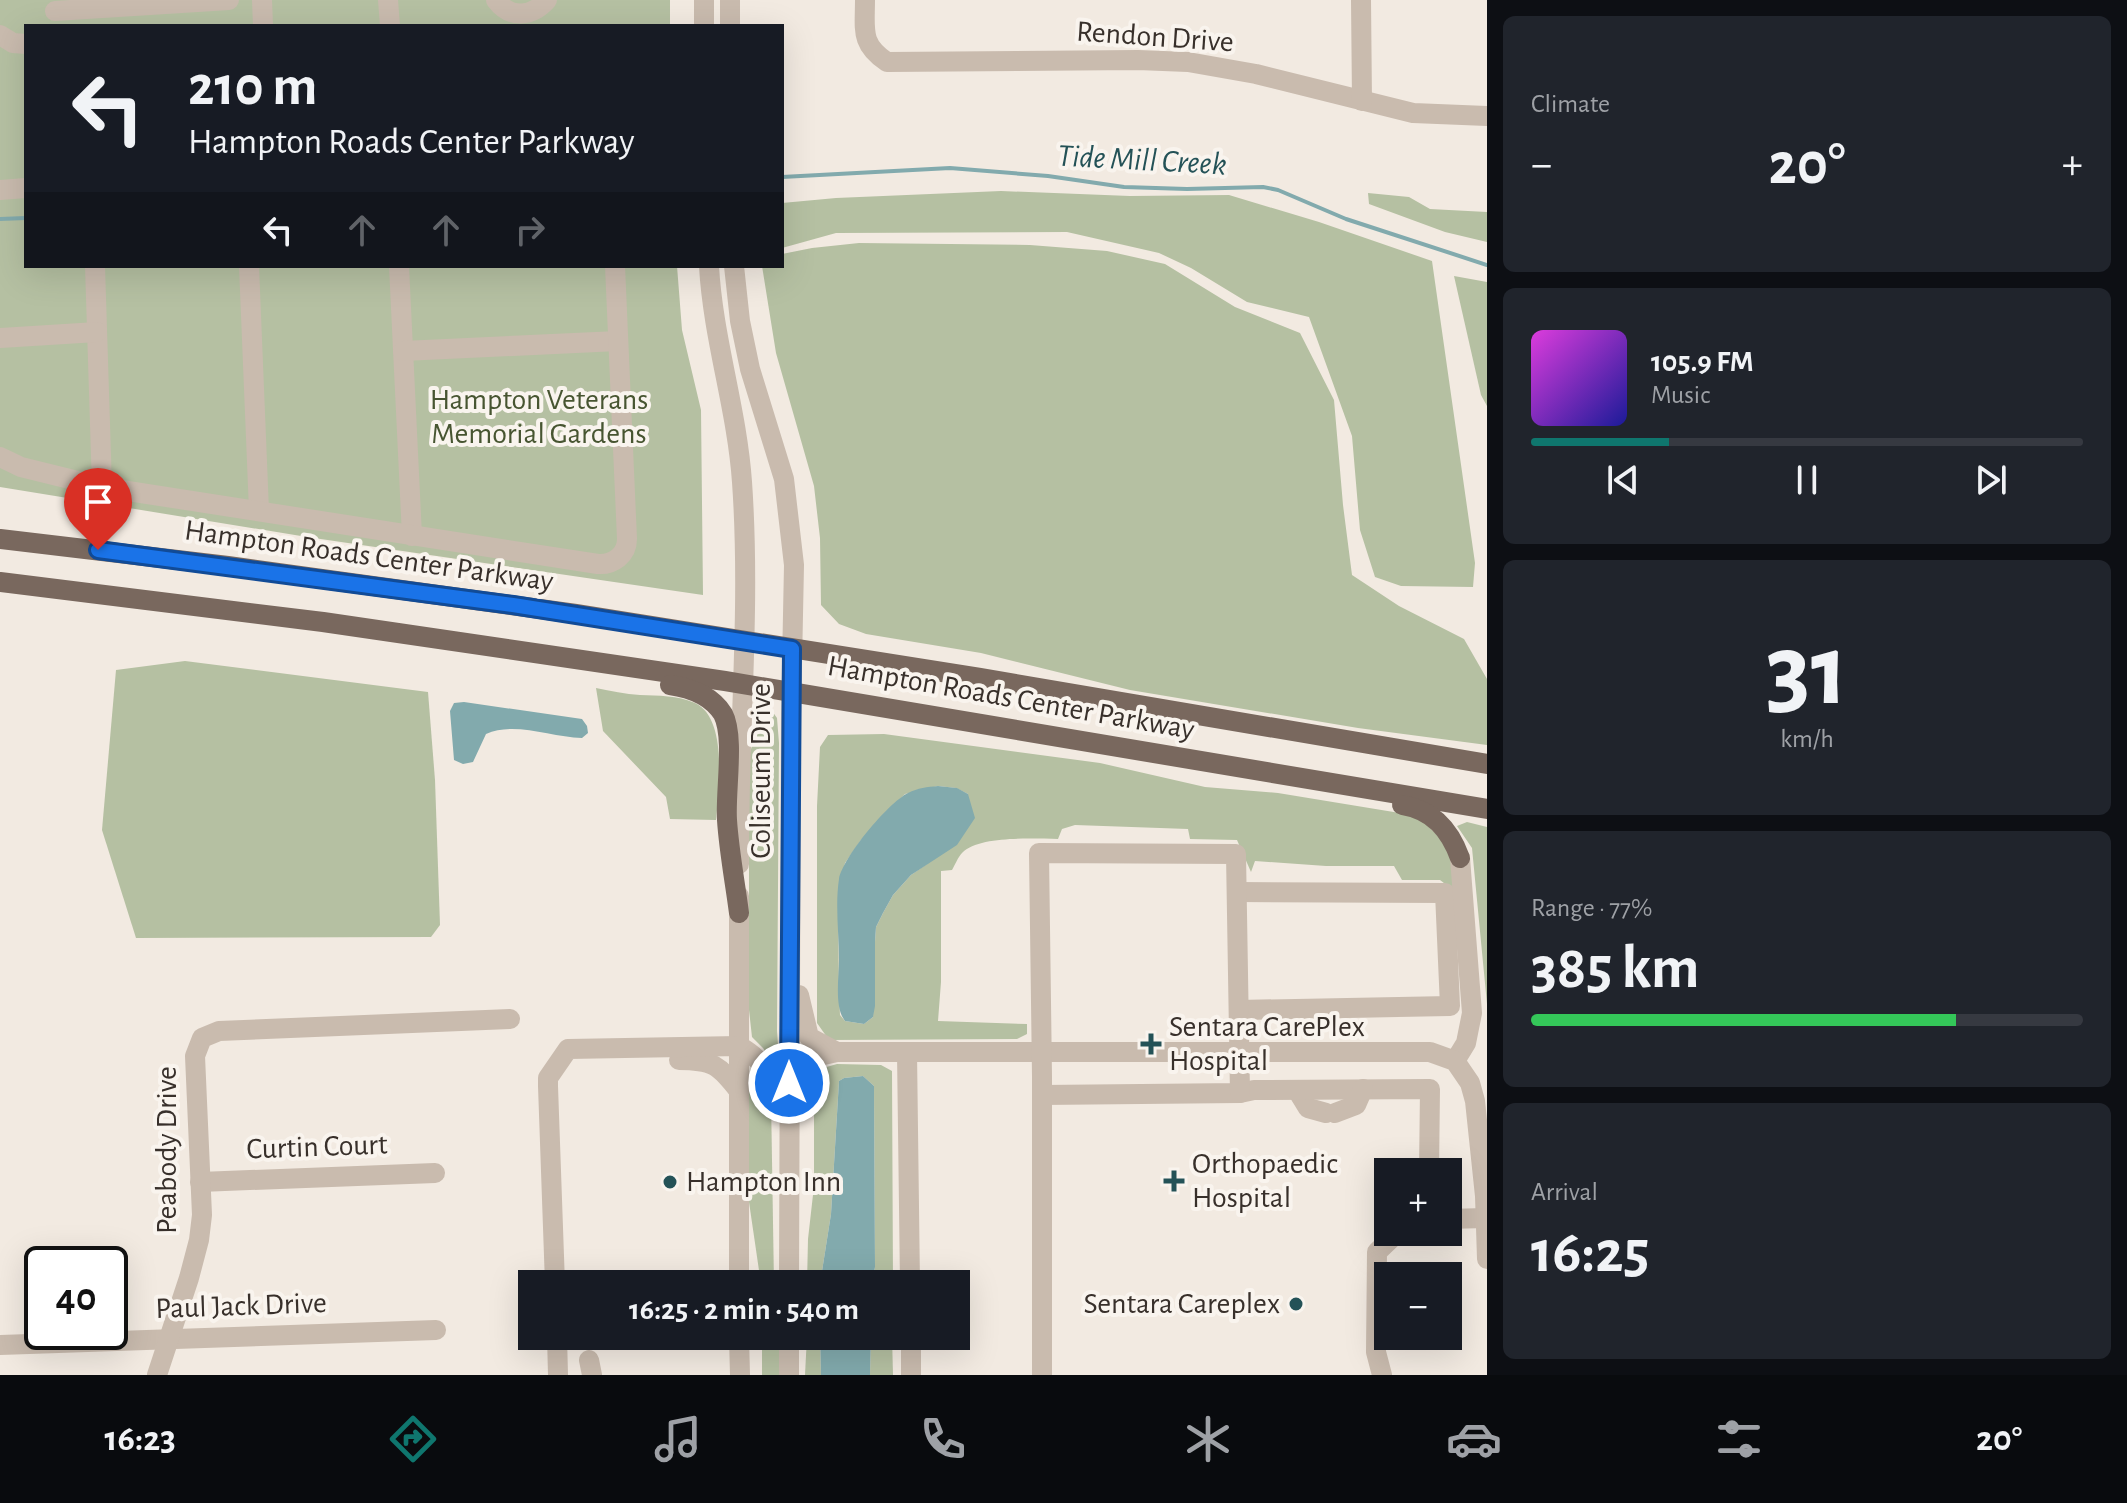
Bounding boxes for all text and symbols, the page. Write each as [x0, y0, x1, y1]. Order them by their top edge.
street label: Rendon Drive [1075, 17, 1235, 57]
icon: left [56, 56, 160, 160]
text: 210 m [188, 59, 317, 115]
text: Climate [1531, 91, 1610, 117]
text: Hampton Roads Center Parkway [188, 124, 635, 160]
text: 20° [1768, 135, 1846, 195]
water label: Tide Mill Creek [1057, 140, 1227, 180]
text: − [1531, 143, 1552, 187]
text: + [2062, 143, 2083, 187]
icon: left [256, 208, 300, 252]
icon: ahead [340, 208, 384, 252]
icon: ahead [424, 208, 468, 252]
icon: right [508, 208, 552, 252]
text: 105.9 FM [1651, 347, 1754, 377]
text: Music [1651, 382, 1710, 408]
park label: Hampton Veterans Memorial Gardens [430, 385, 648, 449]
icon: previous [1601, 458, 1645, 502]
icon: pause [1785, 458, 1829, 502]
icon: next [1969, 458, 2013, 502]
pin [64, 468, 132, 550]
icon: arrive [76, 480, 120, 524]
street label: Hampton Roads Center Parkway [183, 515, 556, 597]
text: 31 [1766, 620, 1848, 724]
street label: Hampton Roads Center Parkway [825, 651, 1197, 745]
street label: Coliseum Drive [746, 683, 776, 859]
text: km/h [1780, 726, 1834, 752]
text: Range · 77% [1531, 895, 1652, 921]
text: 385 km [1531, 939, 1700, 999]
place label: Sentara CarePlex Hospital [1169, 1012, 1365, 1076]
marker: Sentara CarePlex Hospital [1140, 1033, 1162, 1055]
position arrow [747, 1041, 831, 1125]
street label: Peabody Drive [152, 1066, 182, 1234]
street label: Curtin Court [246, 1130, 388, 1164]
place label: Orthopaedic Hospital [1192, 1149, 1338, 1213]
map controls [1374, 1158, 1462, 1350]
button: + [1374, 1158, 1462, 1246]
place label: Hampton Inn [686, 1167, 841, 1197]
marker: Orthopaedic Hospital [1163, 1170, 1185, 1192]
marker: Hampton Inn [661, 1173, 679, 1191]
text: Arrival [1531, 1179, 1598, 1205]
text: 16:25 [1531, 1223, 1650, 1283]
speed limit sign: 40 [24, 1246, 128, 1350]
button: − [1374, 1262, 1462, 1350]
street label: Paul Jack Drive [155, 1288, 327, 1324]
place label: Sentara Careplex [1084, 1289, 1280, 1319]
text: 16:25 · 2 min · 540 m [629, 1295, 859, 1325]
marker: Sentara Careplex [1287, 1295, 1305, 1313]
icon: directions [385, 1411, 441, 1467]
icon: music [650, 1411, 706, 1467]
icon: phone [915, 1411, 971, 1467]
icon: climate [1180, 1411, 1236, 1467]
icon: car [1446, 1411, 1502, 1467]
icon: filters [1711, 1411, 1767, 1467]
text: 16:23 [105, 1421, 176, 1457]
text: 20° [1976, 1421, 2022, 1457]

